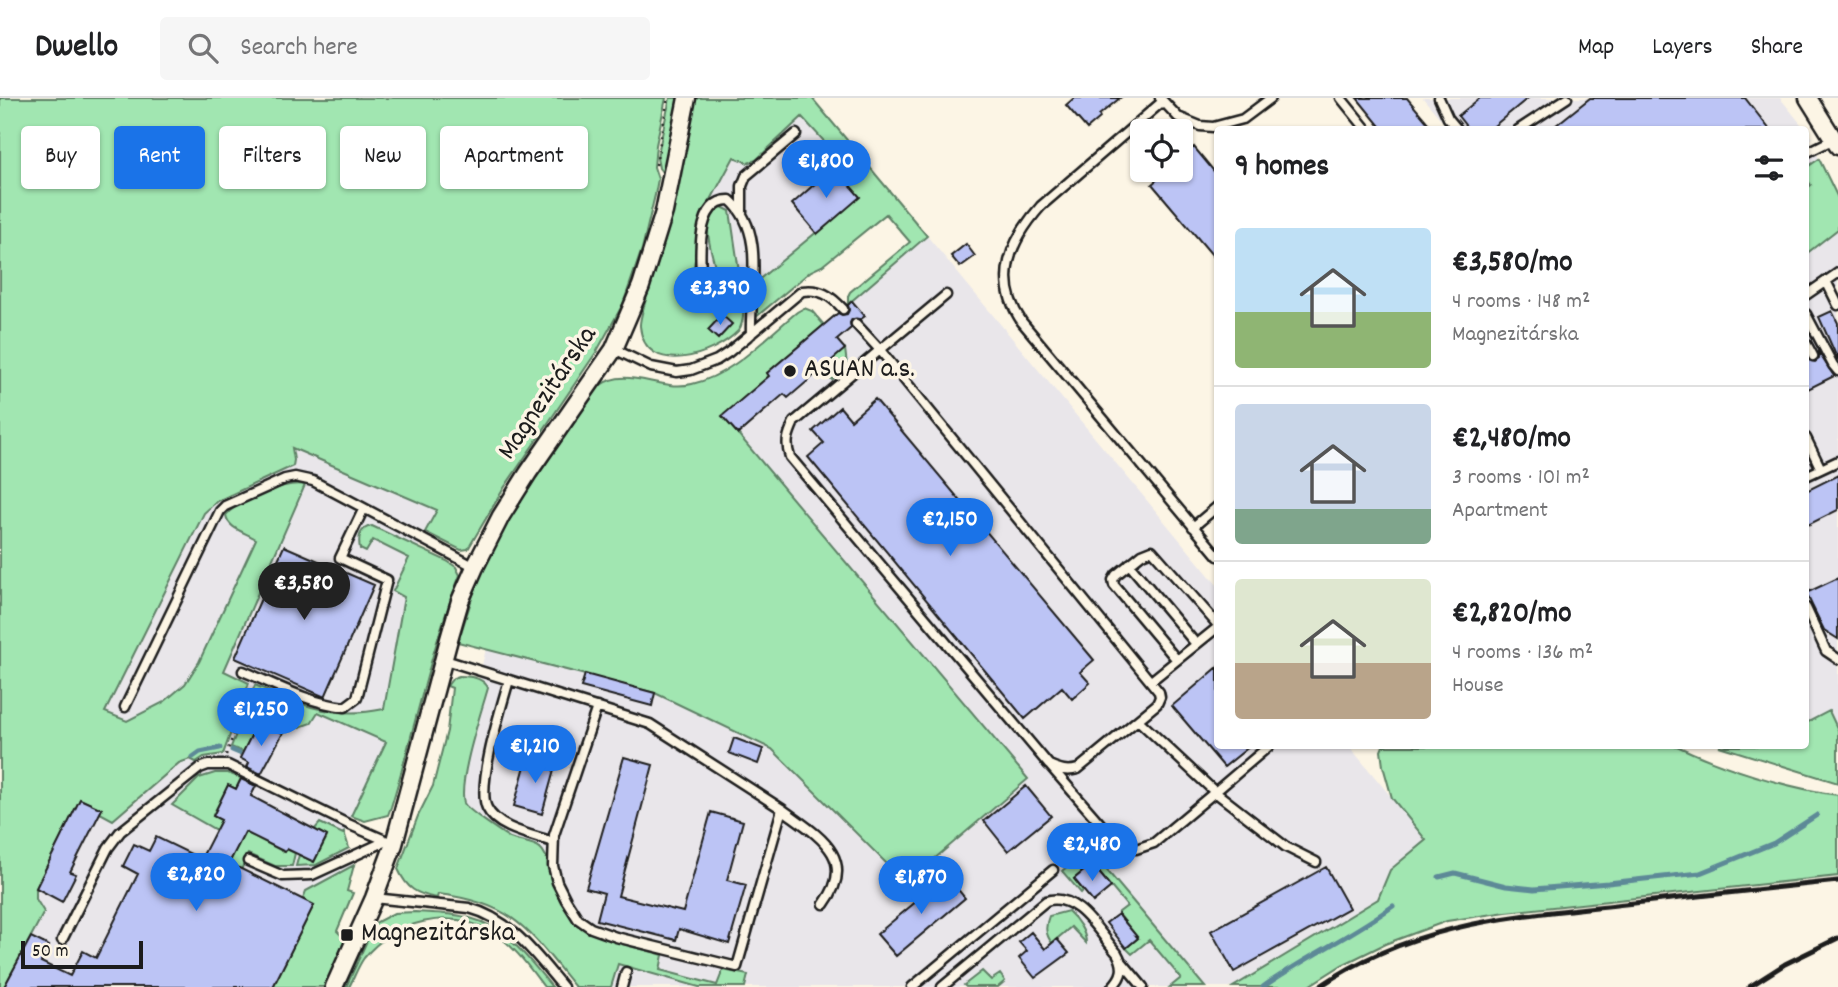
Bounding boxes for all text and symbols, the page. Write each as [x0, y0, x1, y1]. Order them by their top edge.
search box [160, 17, 650, 80]
text: Dwello [35, 25, 118, 72]
icon: search [184, 29, 222, 67]
text: Search here [240, 30, 358, 67]
text: Map [1578, 31, 1614, 65]
text: Layers [1652, 31, 1713, 65]
text: Share [1751, 31, 1803, 65]
map controls [1130, 119, 1193, 182]
button: locate [1130, 119, 1193, 182]
chip: Buy [21, 126, 100, 189]
chip: Rent [114, 126, 205, 189]
chip: Filters [219, 126, 326, 189]
chip: New [340, 126, 426, 189]
chip: Apartment [440, 126, 588, 189]
pin: €1,800 [769, 140, 883, 200]
text: €1,800 [798, 146, 854, 179]
text: 9 homes [1235, 147, 1329, 190]
icon: filters [1750, 149, 1788, 187]
text: €3,580/mo [1452, 243, 1573, 286]
icon: home [1291, 256, 1375, 340]
pin: €3,390 [663, 268, 777, 327]
text: €3,390 [690, 273, 750, 306]
text: 4 rooms · 148 m² [1452, 286, 1590, 319]
street label: Magnezitárska [489, 318, 609, 469]
text: Magnezitárska [1452, 319, 1578, 352]
place label: ASUAN a.s. [804, 351, 915, 391]
marker: ASUAN a.s. [782, 363, 798, 379]
text: €2,480/mo [1452, 419, 1571, 462]
icon: home [1291, 432, 1375, 516]
text: 3 rooms · 101 m² [1452, 462, 1590, 495]
text: Apartment [1452, 495, 1548, 528]
pin: €2,150 [893, 498, 1007, 558]
text: €2,150 [922, 504, 978, 537]
pin: €3,580 [247, 562, 361, 622]
text: €3,580 [274, 568, 334, 601]
text: €2,820/mo [1452, 594, 1572, 637]
icon: home [1291, 607, 1375, 691]
text: 4 rooms · 136 m² [1452, 637, 1593, 670]
text: House [1452, 670, 1504, 703]
pin: €1,250 [204, 688, 318, 748]
text: €1,250 [233, 694, 289, 727]
pin: €1,210 [478, 726, 592, 785]
text: €1,210 [510, 731, 560, 764]
pin: €2,480 [1035, 824, 1149, 883]
text: €2,480 [1063, 829, 1121, 862]
pin: €2,820 [139, 854, 253, 913]
pin: €1,870 [864, 856, 978, 916]
text: €2,820 [166, 859, 226, 892]
text: €1,870 [895, 862, 947, 895]
place label: Magnezitárska [361, 915, 516, 955]
marker: Magnezitárska [339, 927, 355, 943]
scale bar [21, 938, 144, 970]
text: 50 m [32, 939, 69, 966]

